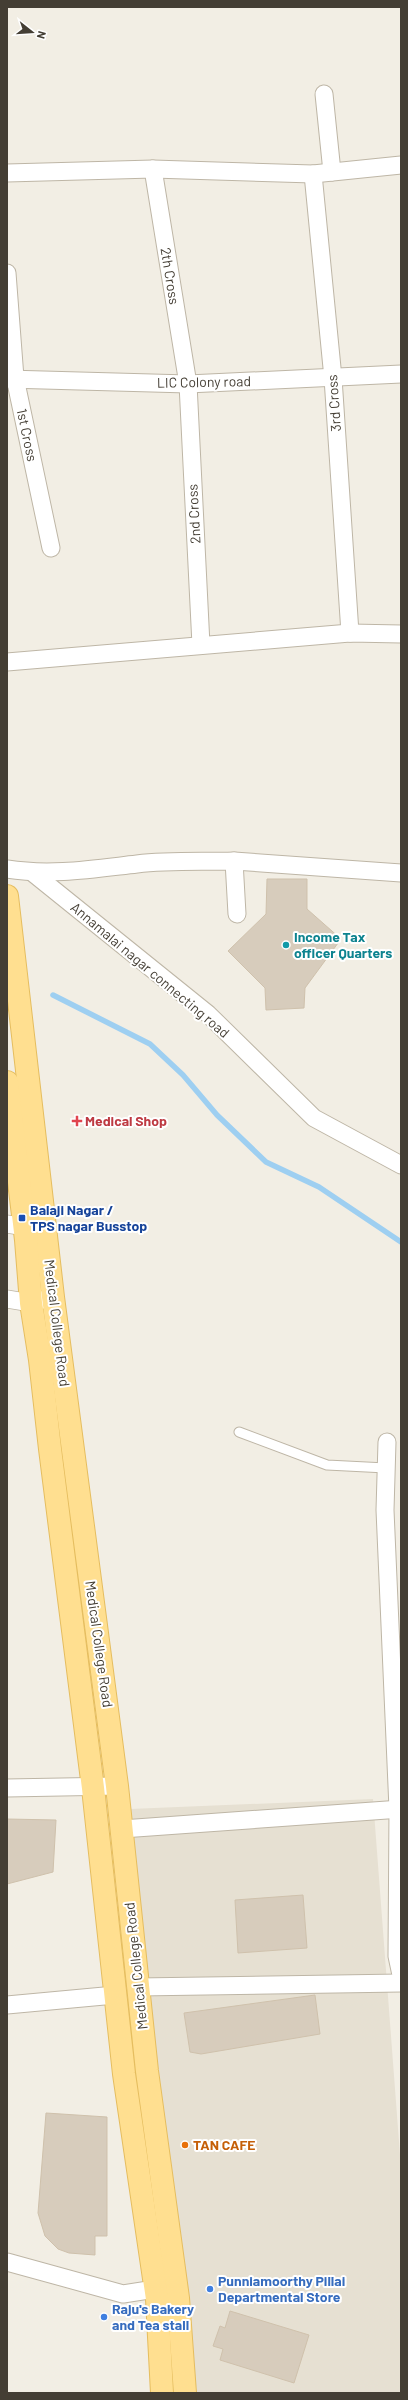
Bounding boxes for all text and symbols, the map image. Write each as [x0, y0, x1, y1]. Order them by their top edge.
north arrow [12, 12, 52, 52]
text: N [35, 30, 49, 40]
street label: 2th Cross [158, 246, 183, 306]
street label: LIC Colony road [157, 372, 251, 391]
street label: 3rd Cross [323, 374, 344, 432]
street label: 1st Cross [14, 407, 41, 463]
street label: 2nd Cross [183, 483, 204, 544]
street label: Annamalai nagar connecting road [67, 898, 233, 1041]
place label: Income Tax officer Quarters [294, 928, 392, 961]
marker: Income Tax officer Quarters [281, 940, 291, 950]
place label: Medical Shop [85, 1112, 167, 1129]
marker: Medical Shop [72, 1116, 82, 1126]
place label: Balaji Nagar / TPS nagar Busstop [30, 1201, 147, 1234]
marker: Balaji Nagar / TPS nagar Busstop [17, 1213, 27, 1223]
street label: Medical College Road [41, 1258, 74, 1387]
street label: Medical College Road [82, 1579, 117, 1708]
street label: Medical College Road [120, 1902, 151, 2031]
place label: TAN CAFE [193, 2136, 256, 2153]
marker: TAN CAFE [180, 2140, 190, 2150]
place label: Punniamoorthy Pillai Departmental Store [218, 2272, 345, 2305]
marker: Punniamoorthy Pillai Departmental Store [205, 2284, 215, 2294]
place label: Raju's Bakery and Tea stall [112, 2300, 194, 2333]
marker: Raju's Bakery and Tea stall [99, 2312, 109, 2322]

